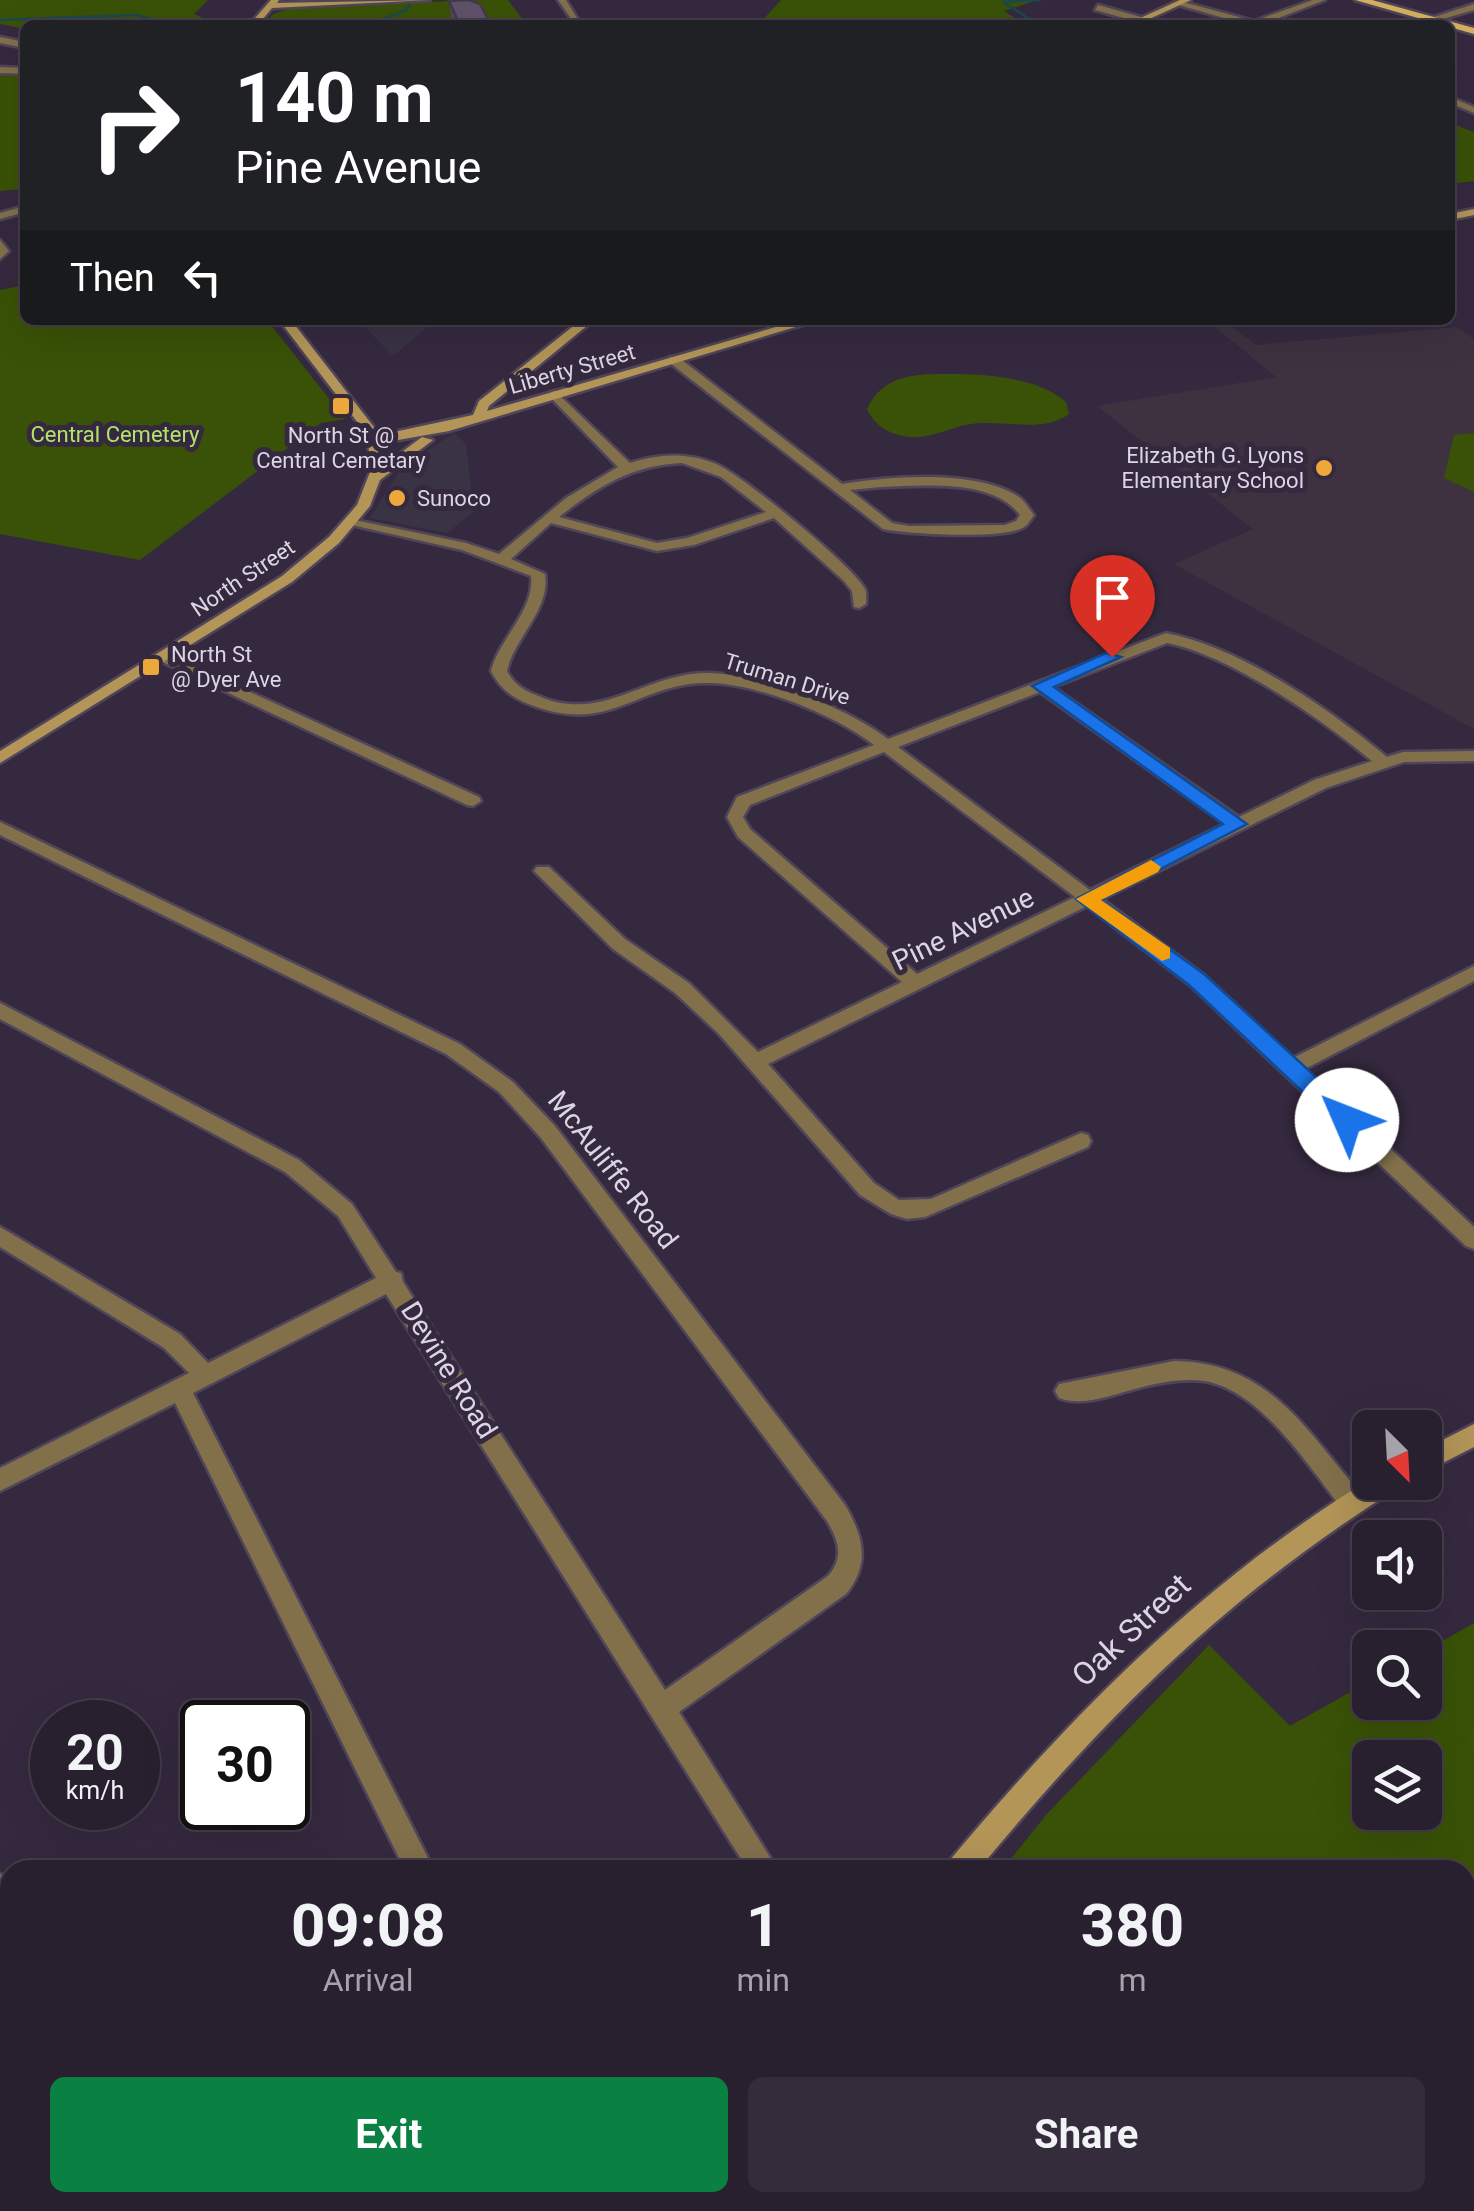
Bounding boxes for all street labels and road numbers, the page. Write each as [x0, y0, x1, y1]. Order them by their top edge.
street label: Liberty Street [506, 339, 638, 399]
street label: North Street [187, 534, 299, 622]
street label: Truman Drive [721, 648, 853, 710]
street label: Pine Avenue [887, 881, 1039, 977]
street label: McAuliffe Road [541, 1084, 685, 1256]
street label: Devine Road [394, 1296, 504, 1444]
street label: Oak Street [1064, 1566, 1198, 1694]

